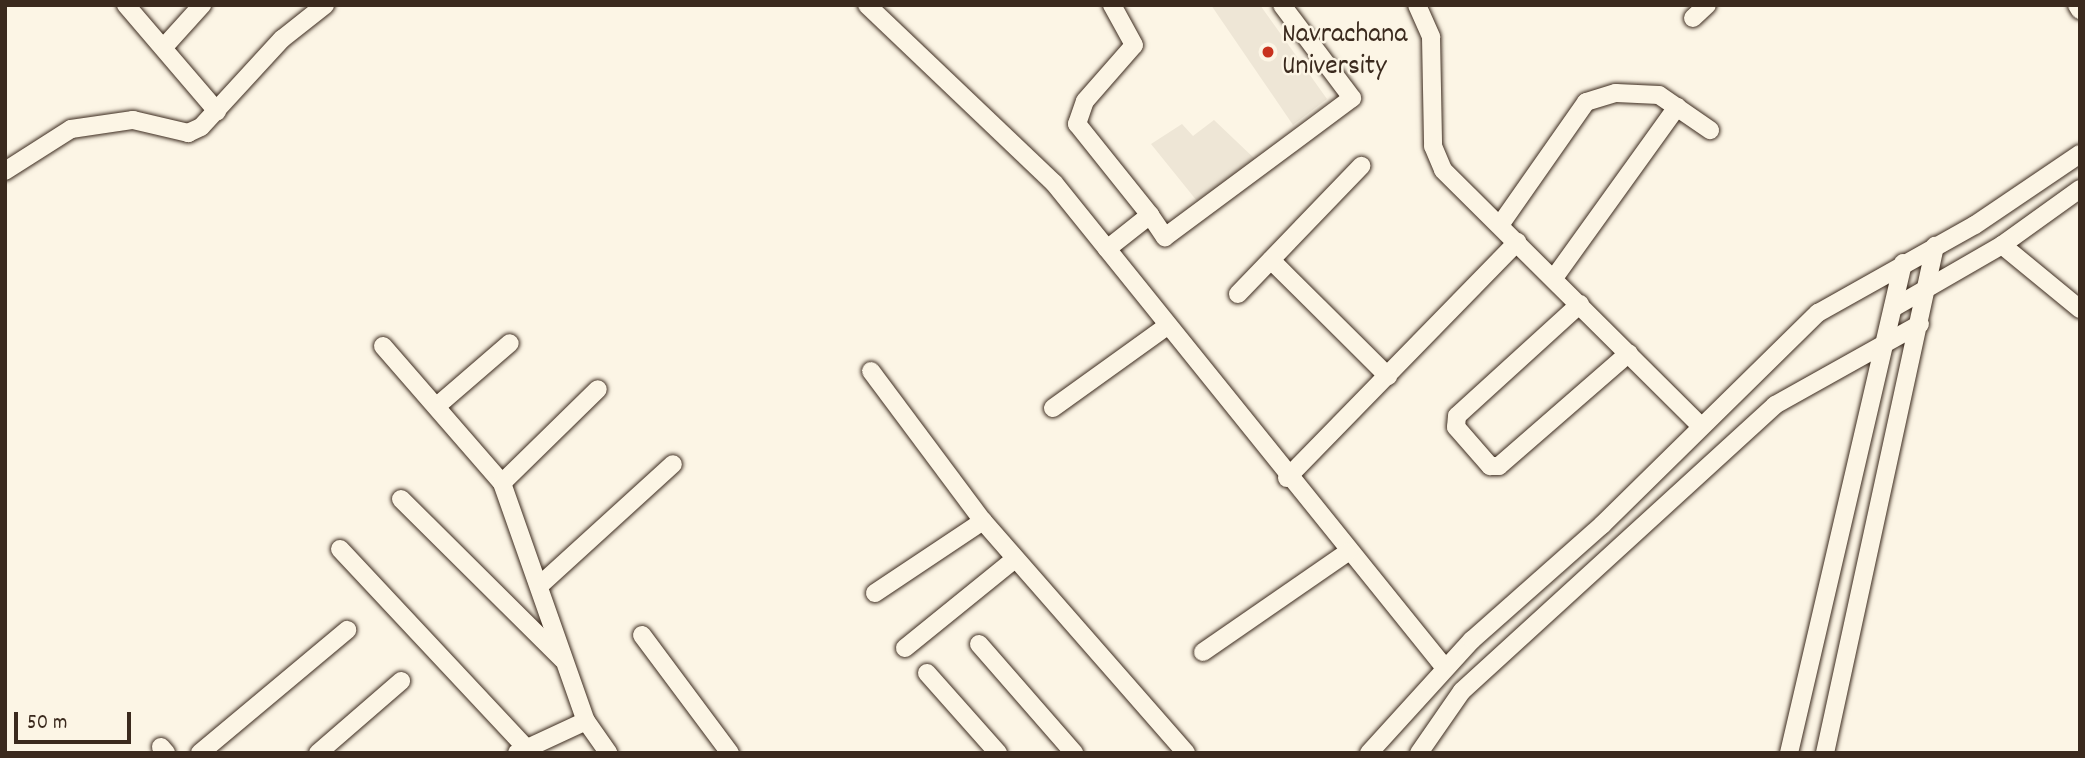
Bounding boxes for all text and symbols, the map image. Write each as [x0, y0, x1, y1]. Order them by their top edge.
place label: Navrachana University [1282, 19, 1407, 85]
marker: Navrachana University [1260, 44, 1276, 60]
scale bar [18, 698, 135, 742]
text: 50 m [27, 709, 67, 739]

